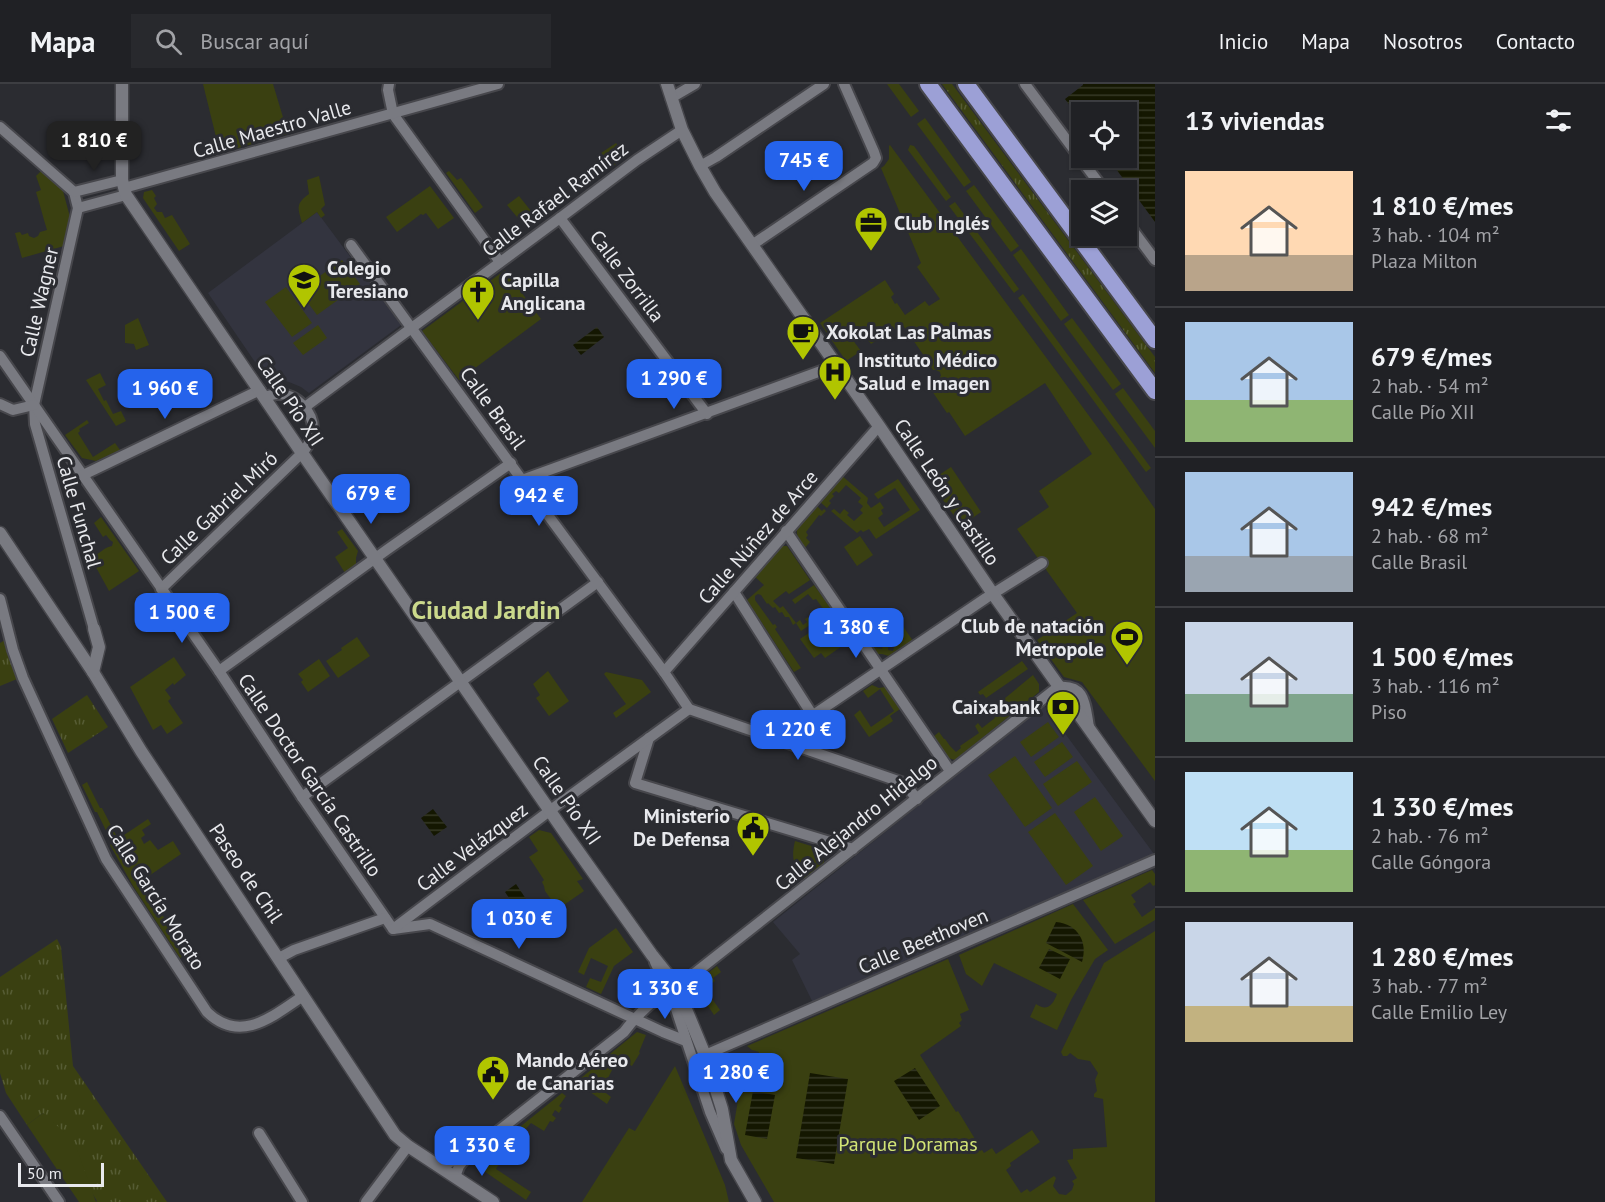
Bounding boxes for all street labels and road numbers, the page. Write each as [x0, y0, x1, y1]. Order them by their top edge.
street label: Calle Maestro Valle [190, 94, 354, 164]
street label: Calle Rafael Ramírez [477, 136, 633, 262]
street label: Calle Zorrilla [584, 225, 670, 327]
street label: Calle Wagner [14, 244, 64, 360]
street label: Calle Pío XII [250, 351, 330, 451]
street label: Calle Brasil [454, 361, 532, 455]
street label: Calle León y Castillo [888, 413, 1006, 571]
street label: Calle Gabriel Miró [155, 445, 283, 571]
street label: Calle Funchal [51, 453, 108, 571]
street label: Calle Núñez de Arce [692, 464, 824, 610]
street label: Calle Doctor García Castrillo [232, 668, 388, 882]
street label: Calle Alejandro Hidalgo [769, 749, 943, 897]
street label: Calle Pío XII [527, 750, 607, 850]
street label: Calle Velázquez [411, 797, 533, 897]
street label: Paseo de Chil [203, 818, 289, 928]
street label: Calle García Morato [101, 819, 211, 975]
street label: Calle Beethoven [854, 902, 992, 980]

